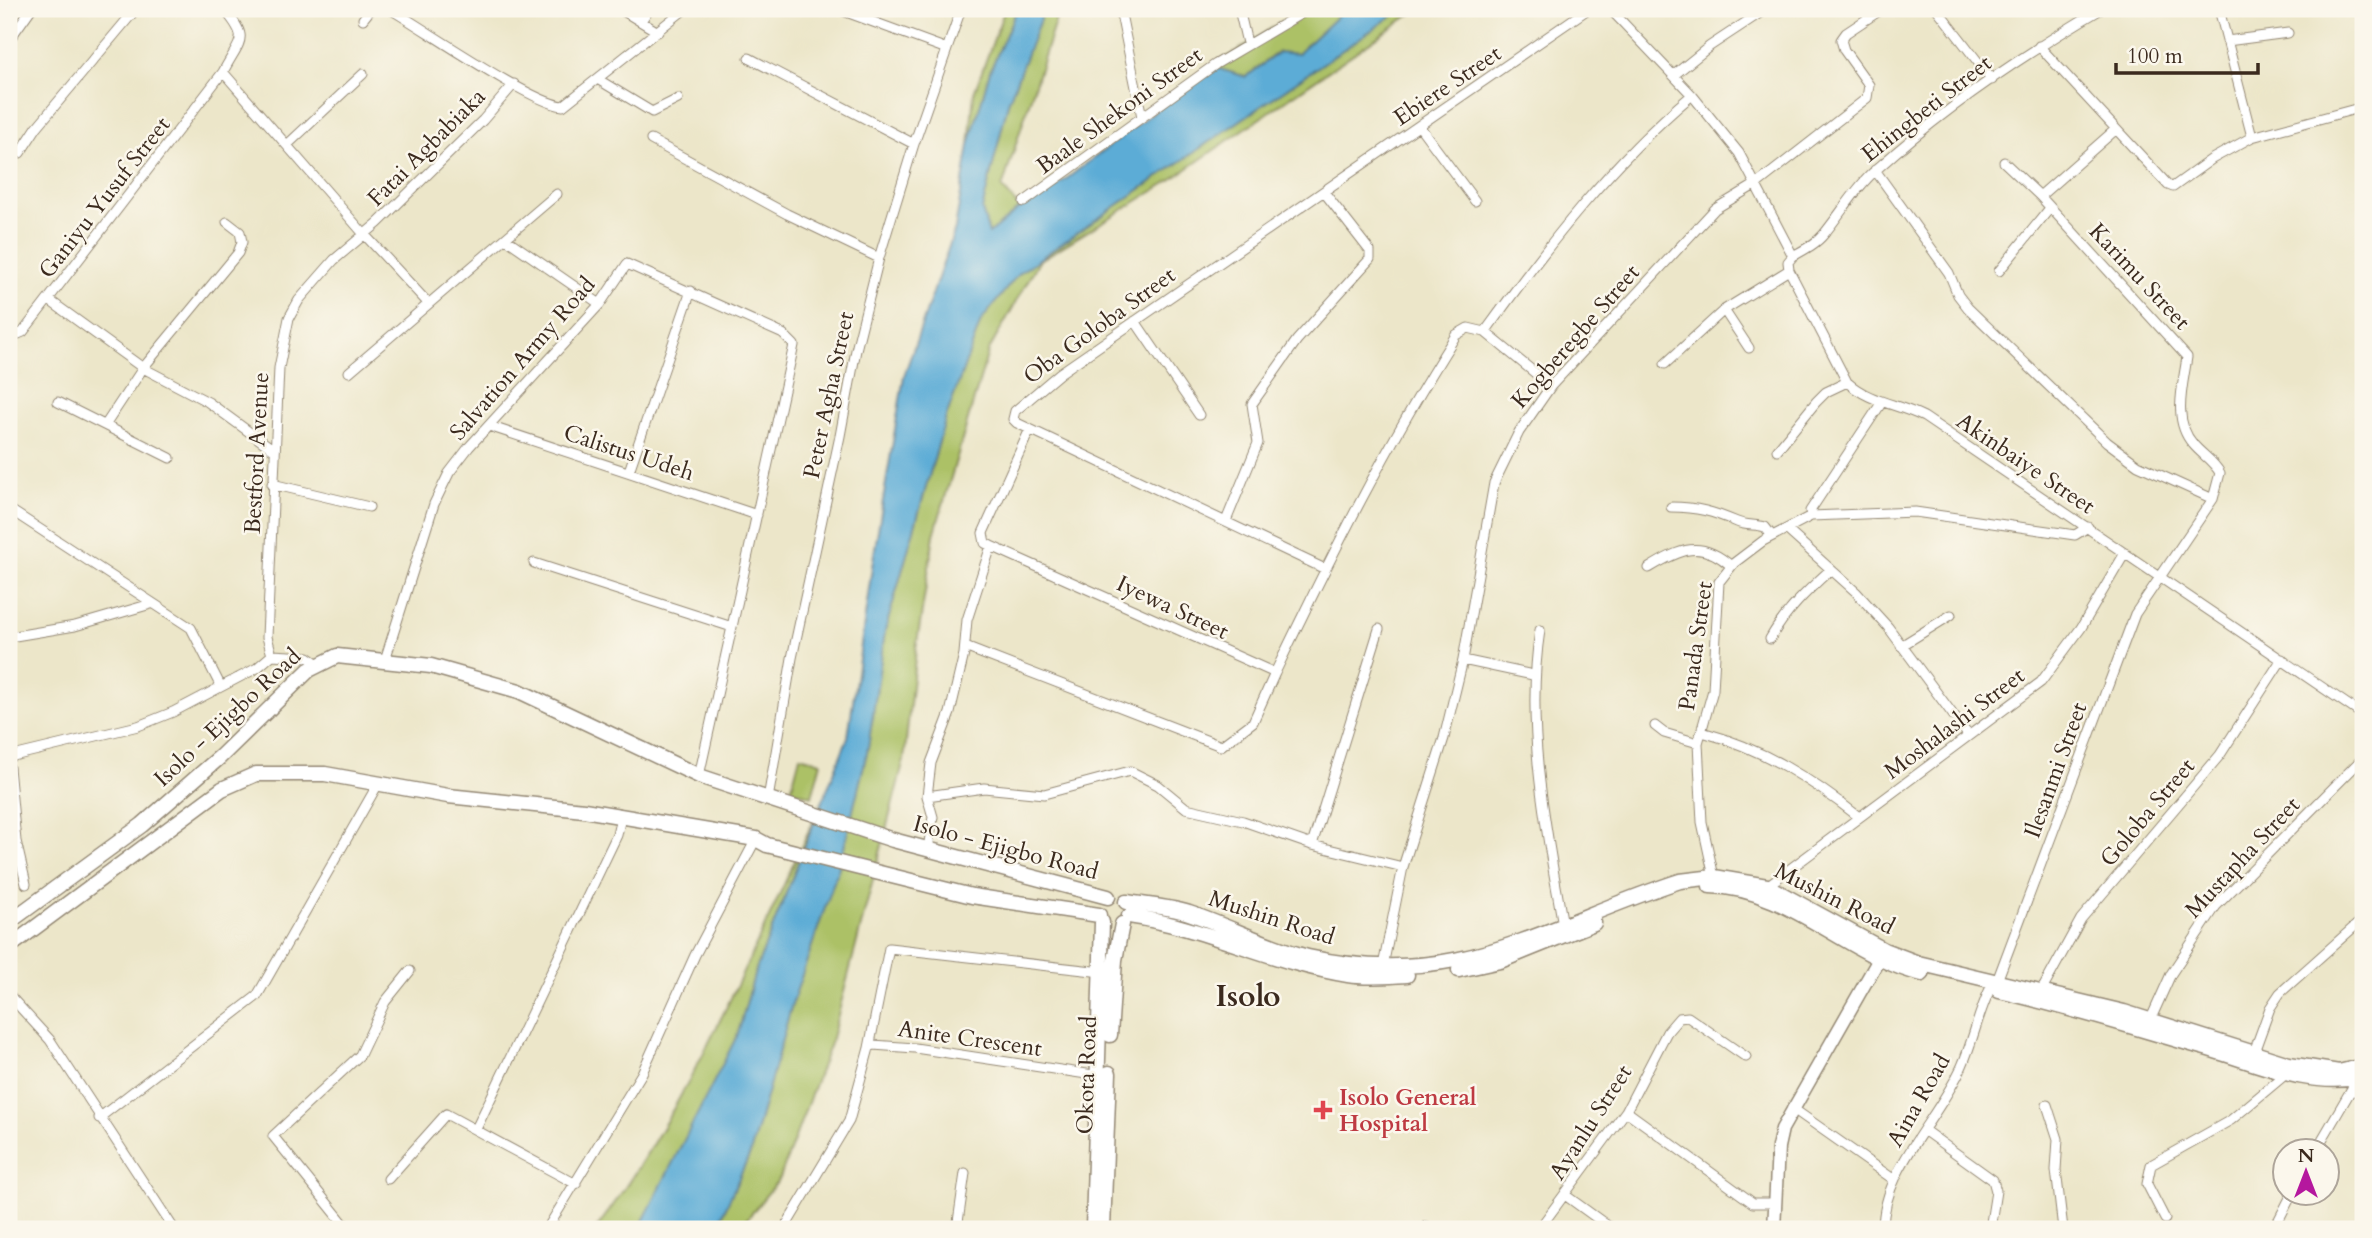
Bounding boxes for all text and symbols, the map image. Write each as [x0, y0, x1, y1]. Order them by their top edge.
scale bar [2116, 32, 2258, 76]
street label: Ebiere Street [1387, 38, 1507, 133]
street label: Baale Shekoni Street [1030, 40, 1209, 181]
text: 100 m [2127, 42, 2183, 71]
street label: Ehingbeti Street [1855, 48, 1998, 169]
street label: Fatai Agbabiaka [360, 81, 492, 213]
street label: Ganiyu Yusuf Street [31, 110, 177, 285]
street label: Karimu Street [2082, 216, 2197, 336]
street label: Kogberegbe Street [1504, 258, 1647, 415]
street label: Oba Goloba Street [1017, 260, 1182, 391]
street label: Salvation Army Road [443, 269, 603, 447]
street label: Peter Agha Street [796, 309, 861, 481]
street label: Bestford Avenue [237, 371, 276, 535]
street label: Akinbaiye Street [1950, 406, 2101, 521]
street label: Calistus Udeh [560, 417, 698, 488]
street label: Iyewa Street [1112, 568, 1234, 647]
street label: Panada Street [1671, 579, 1720, 713]
street label: Isolo - Ejigbo Road [147, 641, 308, 794]
street label: Moshalashi Street [1878, 660, 2031, 786]
street label: Ilesanmi Street [2017, 698, 2094, 842]
street label: Goloba Street [2093, 752, 2202, 873]
street label: Mustapha Street [2178, 790, 2307, 925]
street label: Isolo - Ejigbo Road [910, 808, 1103, 887]
street label: Mushin Road [1769, 855, 1901, 942]
street label: Mushin Road [1205, 883, 1340, 953]
district label: Isolo [1215, 976, 1281, 1017]
street label: Anite Crescent [896, 1013, 1044, 1064]
street label: Okota Road [1069, 1014, 1104, 1135]
street label: Aina Road [1879, 1047, 1958, 1152]
street label: Ayanlu Street [1542, 1059, 1639, 1186]
place label: Isolo General Hospital [1339, 1082, 1477, 1139]
marker: Isolo General Hospital [1313, 1100, 1333, 1120]
north arrow [2270, 1136, 2340, 1206]
text: N [2298, 1143, 2315, 1169]

